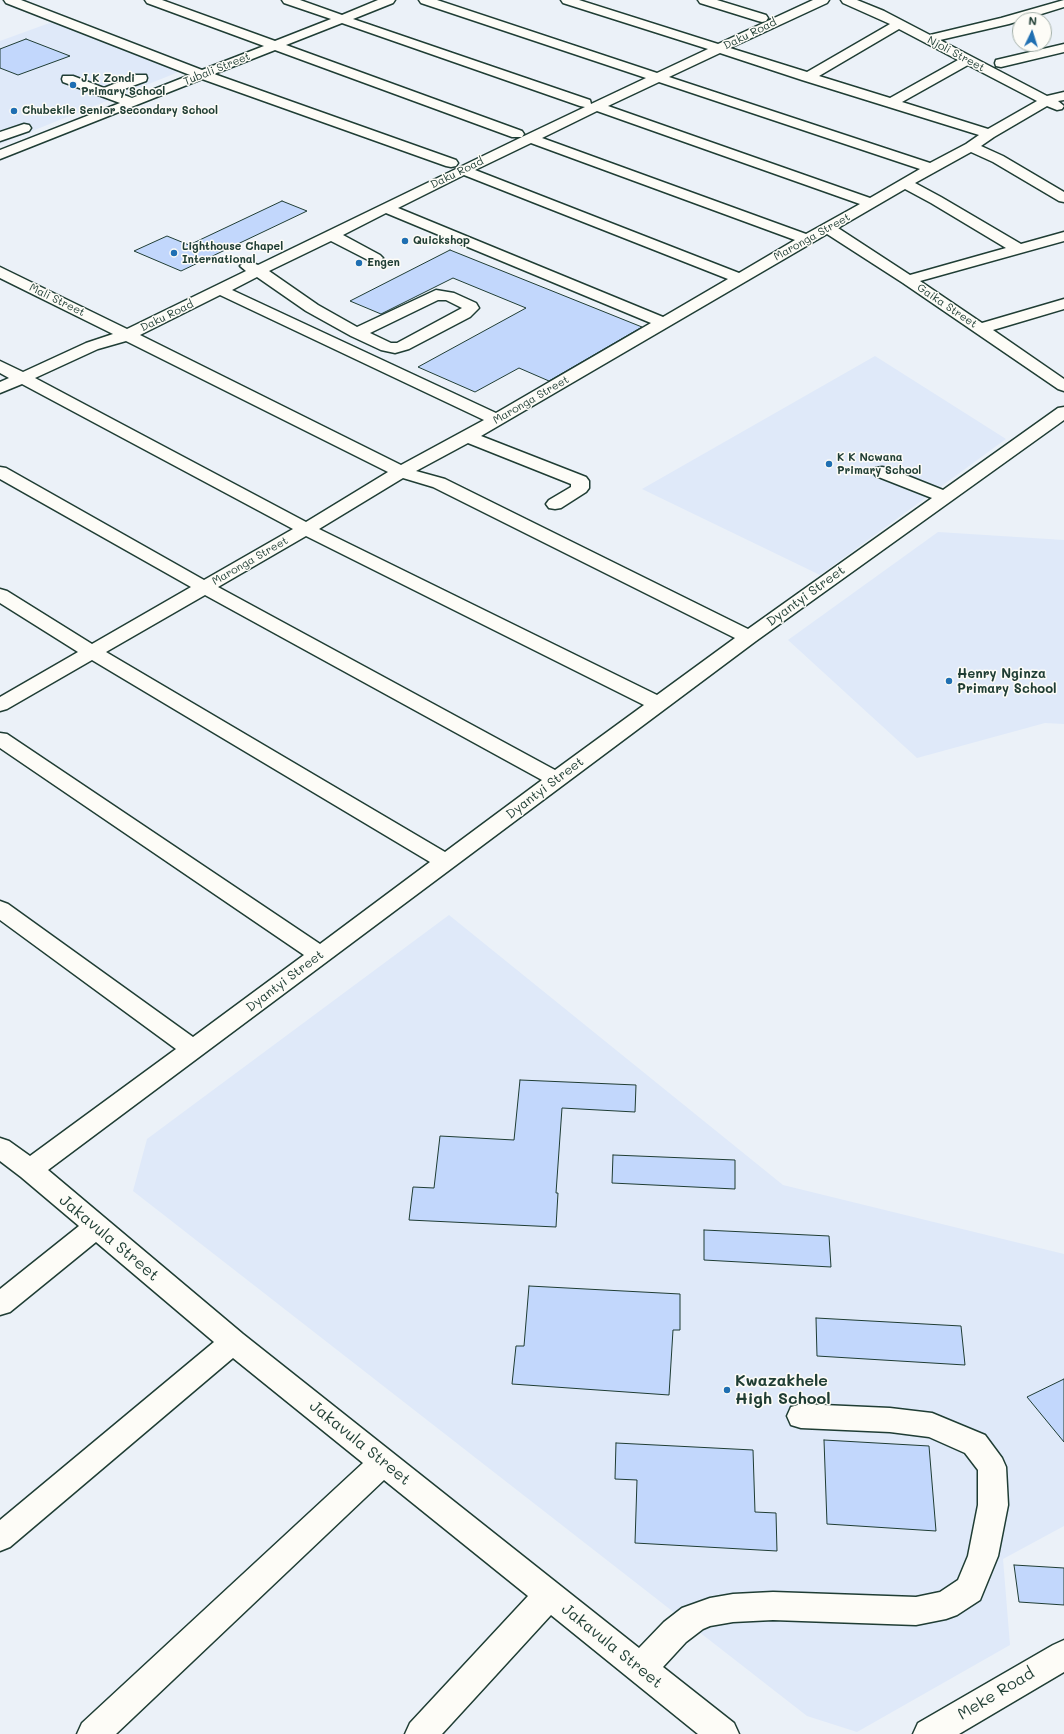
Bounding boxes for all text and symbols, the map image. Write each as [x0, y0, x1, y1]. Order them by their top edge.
north arrow [1012, 12, 1052, 52]
text: N [1028, 13, 1037, 28]
street label: Daku Road [721, 16, 779, 52]
street label: Njoli Street [925, 33, 987, 75]
street label: Tubali Street [182, 50, 252, 88]
place label: J K Zondi Primary School [81, 72, 165, 98]
marker: J K Zondi Primary School [68, 80, 78, 90]
place label: Chubekile Senior Secondary School [22, 104, 218, 118]
marker: Chubekile Senior Secondary School [9, 106, 19, 116]
street label: Daku Road [428, 155, 486, 191]
street label: Maronga Street [771, 210, 853, 264]
place label: Quickshop [413, 234, 470, 248]
marker: Quickshop [400, 236, 410, 246]
place label: Lighthouse Chapel International [182, 240, 283, 266]
marker: Lighthouse Chapel International [169, 248, 179, 258]
place label: Engen [367, 256, 400, 270]
marker: Engen [354, 258, 364, 268]
street label: Mali Street [27, 281, 87, 319]
street label: Gaika Street [914, 281, 980, 331]
street label: Daku Road [138, 298, 196, 334]
street label: Maronga Street [491, 373, 571, 427]
place label: K K Ncwana Primary School [837, 451, 921, 477]
marker: K K Ncwana Primary School [824, 459, 834, 469]
street label: Maronga Street [210, 534, 290, 588]
street label: Dyantyi Street [764, 562, 848, 630]
place label: Henry Nginza Primary School [957, 666, 1057, 697]
marker: Henry Nginza Primary School [944, 676, 954, 686]
street label: Dyantyi Street [503, 754, 587, 822]
street label: Dyantyi Street [243, 947, 327, 1015]
street label: Jakavula Street [55, 1191, 163, 1285]
place label: Kwazakhele High School [735, 1371, 831, 1409]
marker: Kwazakhele High School [722, 1385, 732, 1395]
street label: Jakavula Street [306, 1396, 414, 1490]
street label: Jakavula Street [558, 1599, 666, 1693]
street label: Meke Road [954, 1664, 1038, 1724]

